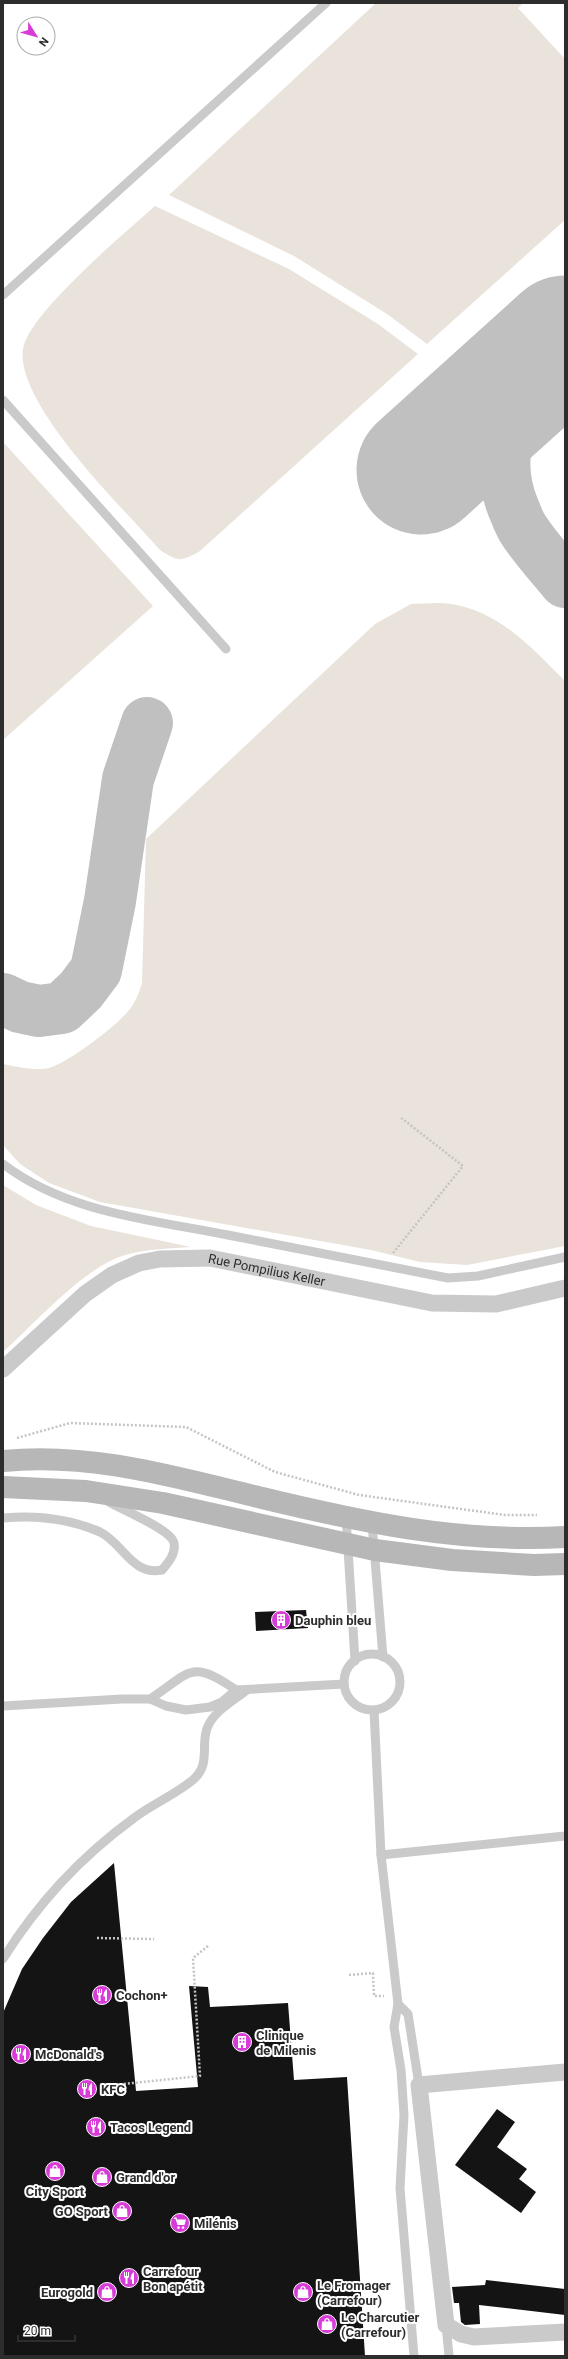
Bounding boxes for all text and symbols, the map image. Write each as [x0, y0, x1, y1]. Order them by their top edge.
north arrow [16, 16, 56, 56]
text: N [36, 35, 51, 49]
street label: Rue Pompilius Keller [207, 1250, 327, 1289]
building icon: Dauphin bleu [270, 1609, 292, 1631]
place label: Dauphin bleu [295, 1613, 371, 1628]
restaurant icon: Cochon+ [91, 1984, 113, 2006]
place label: Cochon+ [116, 1988, 168, 2003]
place label: Clinique de Milenis [256, 2028, 317, 2058]
building icon: Clinique de Milenis [231, 2031, 253, 2053]
restaurant icon: McDonald's [10, 2043, 32, 2065]
place label: McDonald's [35, 2047, 102, 2062]
restaurant icon: KFC [76, 2078, 98, 2100]
place label: KFC [101, 2082, 125, 2097]
restaurant icon: Tacos Legend [85, 2116, 107, 2138]
place label: Tacos Legend [110, 2120, 191, 2135]
shop icon: City Sport [44, 2160, 66, 2182]
shop icon: Grand d'or [91, 2166, 113, 2188]
place label: Grand d'or [116, 2170, 175, 2185]
place label: City Sport [26, 2184, 85, 2199]
shop icon: GO Sport [111, 2200, 133, 2222]
place label: GO Sport [55, 2204, 109, 2219]
supermarket icon: Milénis [169, 2212, 191, 2234]
place label: Milénis [194, 2216, 237, 2231]
place label: Carrefour Bon apétit [143, 2264, 203, 2294]
restaurant icon: Carrefour Bon apétit [118, 2267, 140, 2289]
place label: Le Fromager (Carrefour) [317, 2278, 391, 2308]
shop icon: Eurogold [96, 2281, 118, 2303]
shop icon: Le Fromager (Carrefour) [292, 2281, 314, 2303]
place label: Eurogold [41, 2285, 93, 2300]
place label: Le Charcutier (Carrefour) [341, 2310, 420, 2340]
shop icon: Le Charcutier (Carrefour) [316, 2313, 338, 2335]
scale bar [18, 2317, 75, 2343]
text: 20 m [24, 2324, 51, 2338]

